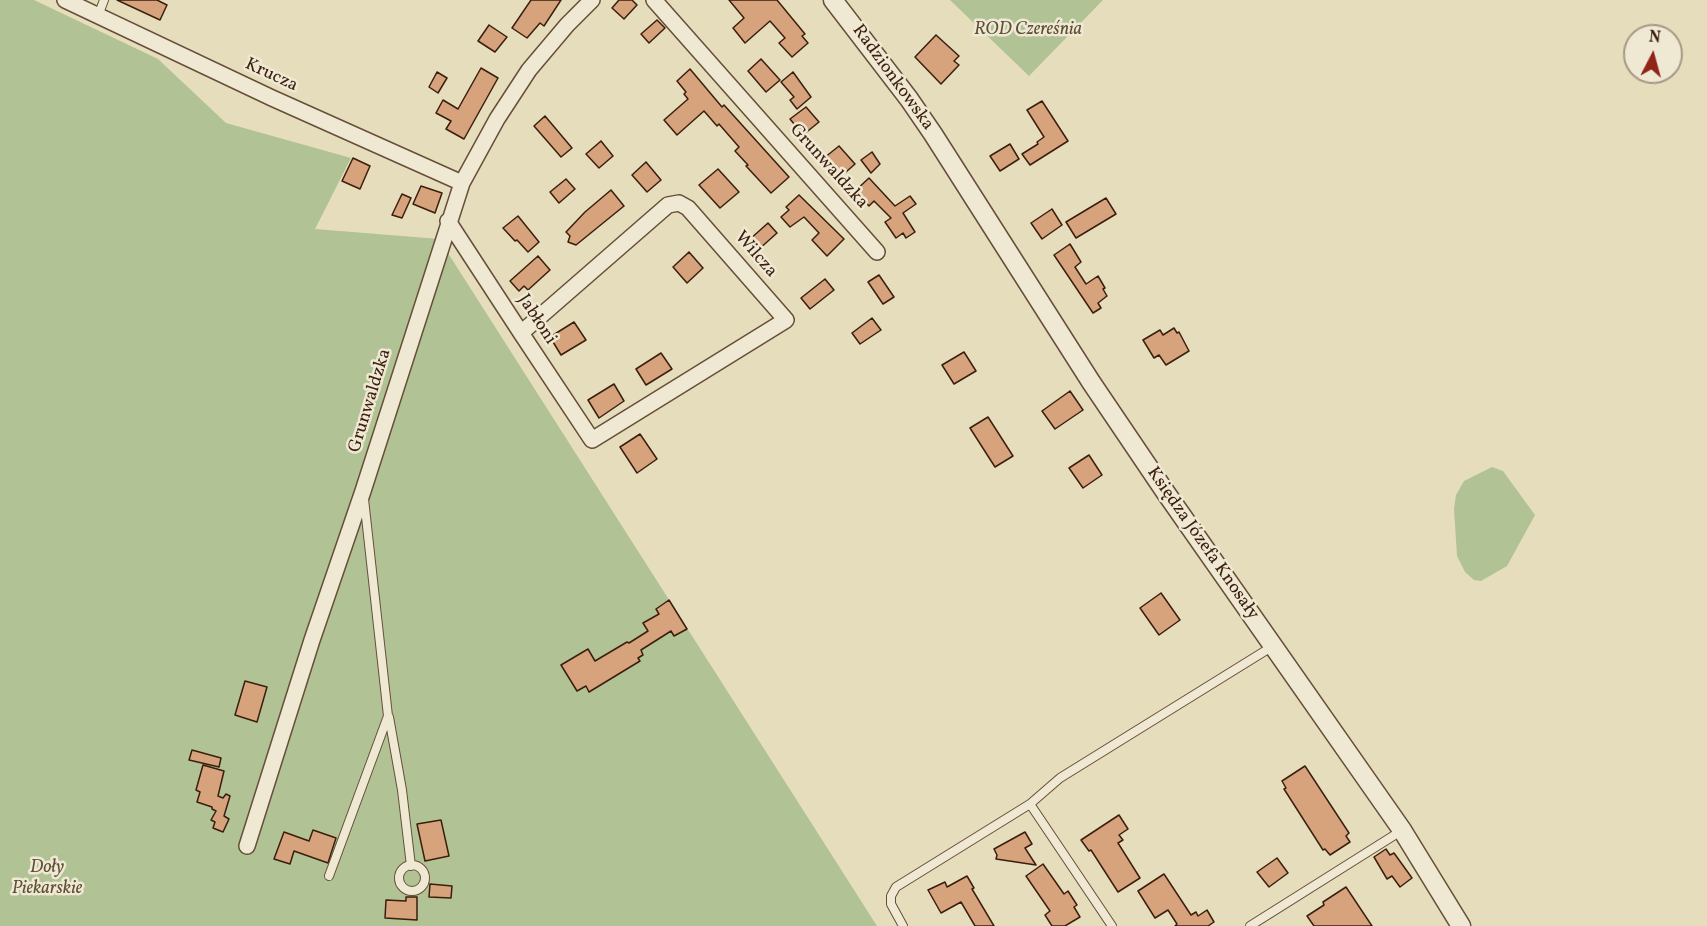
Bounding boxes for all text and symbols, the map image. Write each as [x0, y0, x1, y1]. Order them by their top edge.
park label: ROD Czereśnia [974, 20, 1082, 42]
street label: Radzionkowska [846, 21, 938, 135]
north arrow [1623, 24, 1683, 84]
text: N [1648, 27, 1662, 50]
street label: Krucza [241, 54, 301, 98]
street label: Grunwaldzka [784, 120, 872, 214]
street label: Wilcza [729, 227, 781, 283]
street label: Jabłoni [512, 291, 560, 349]
street label: Grunwaldzka [345, 347, 397, 455]
street label: Księdza Józefa Knosały [1141, 463, 1263, 625]
park label: Doły Piekarskie [12, 858, 82, 900]

